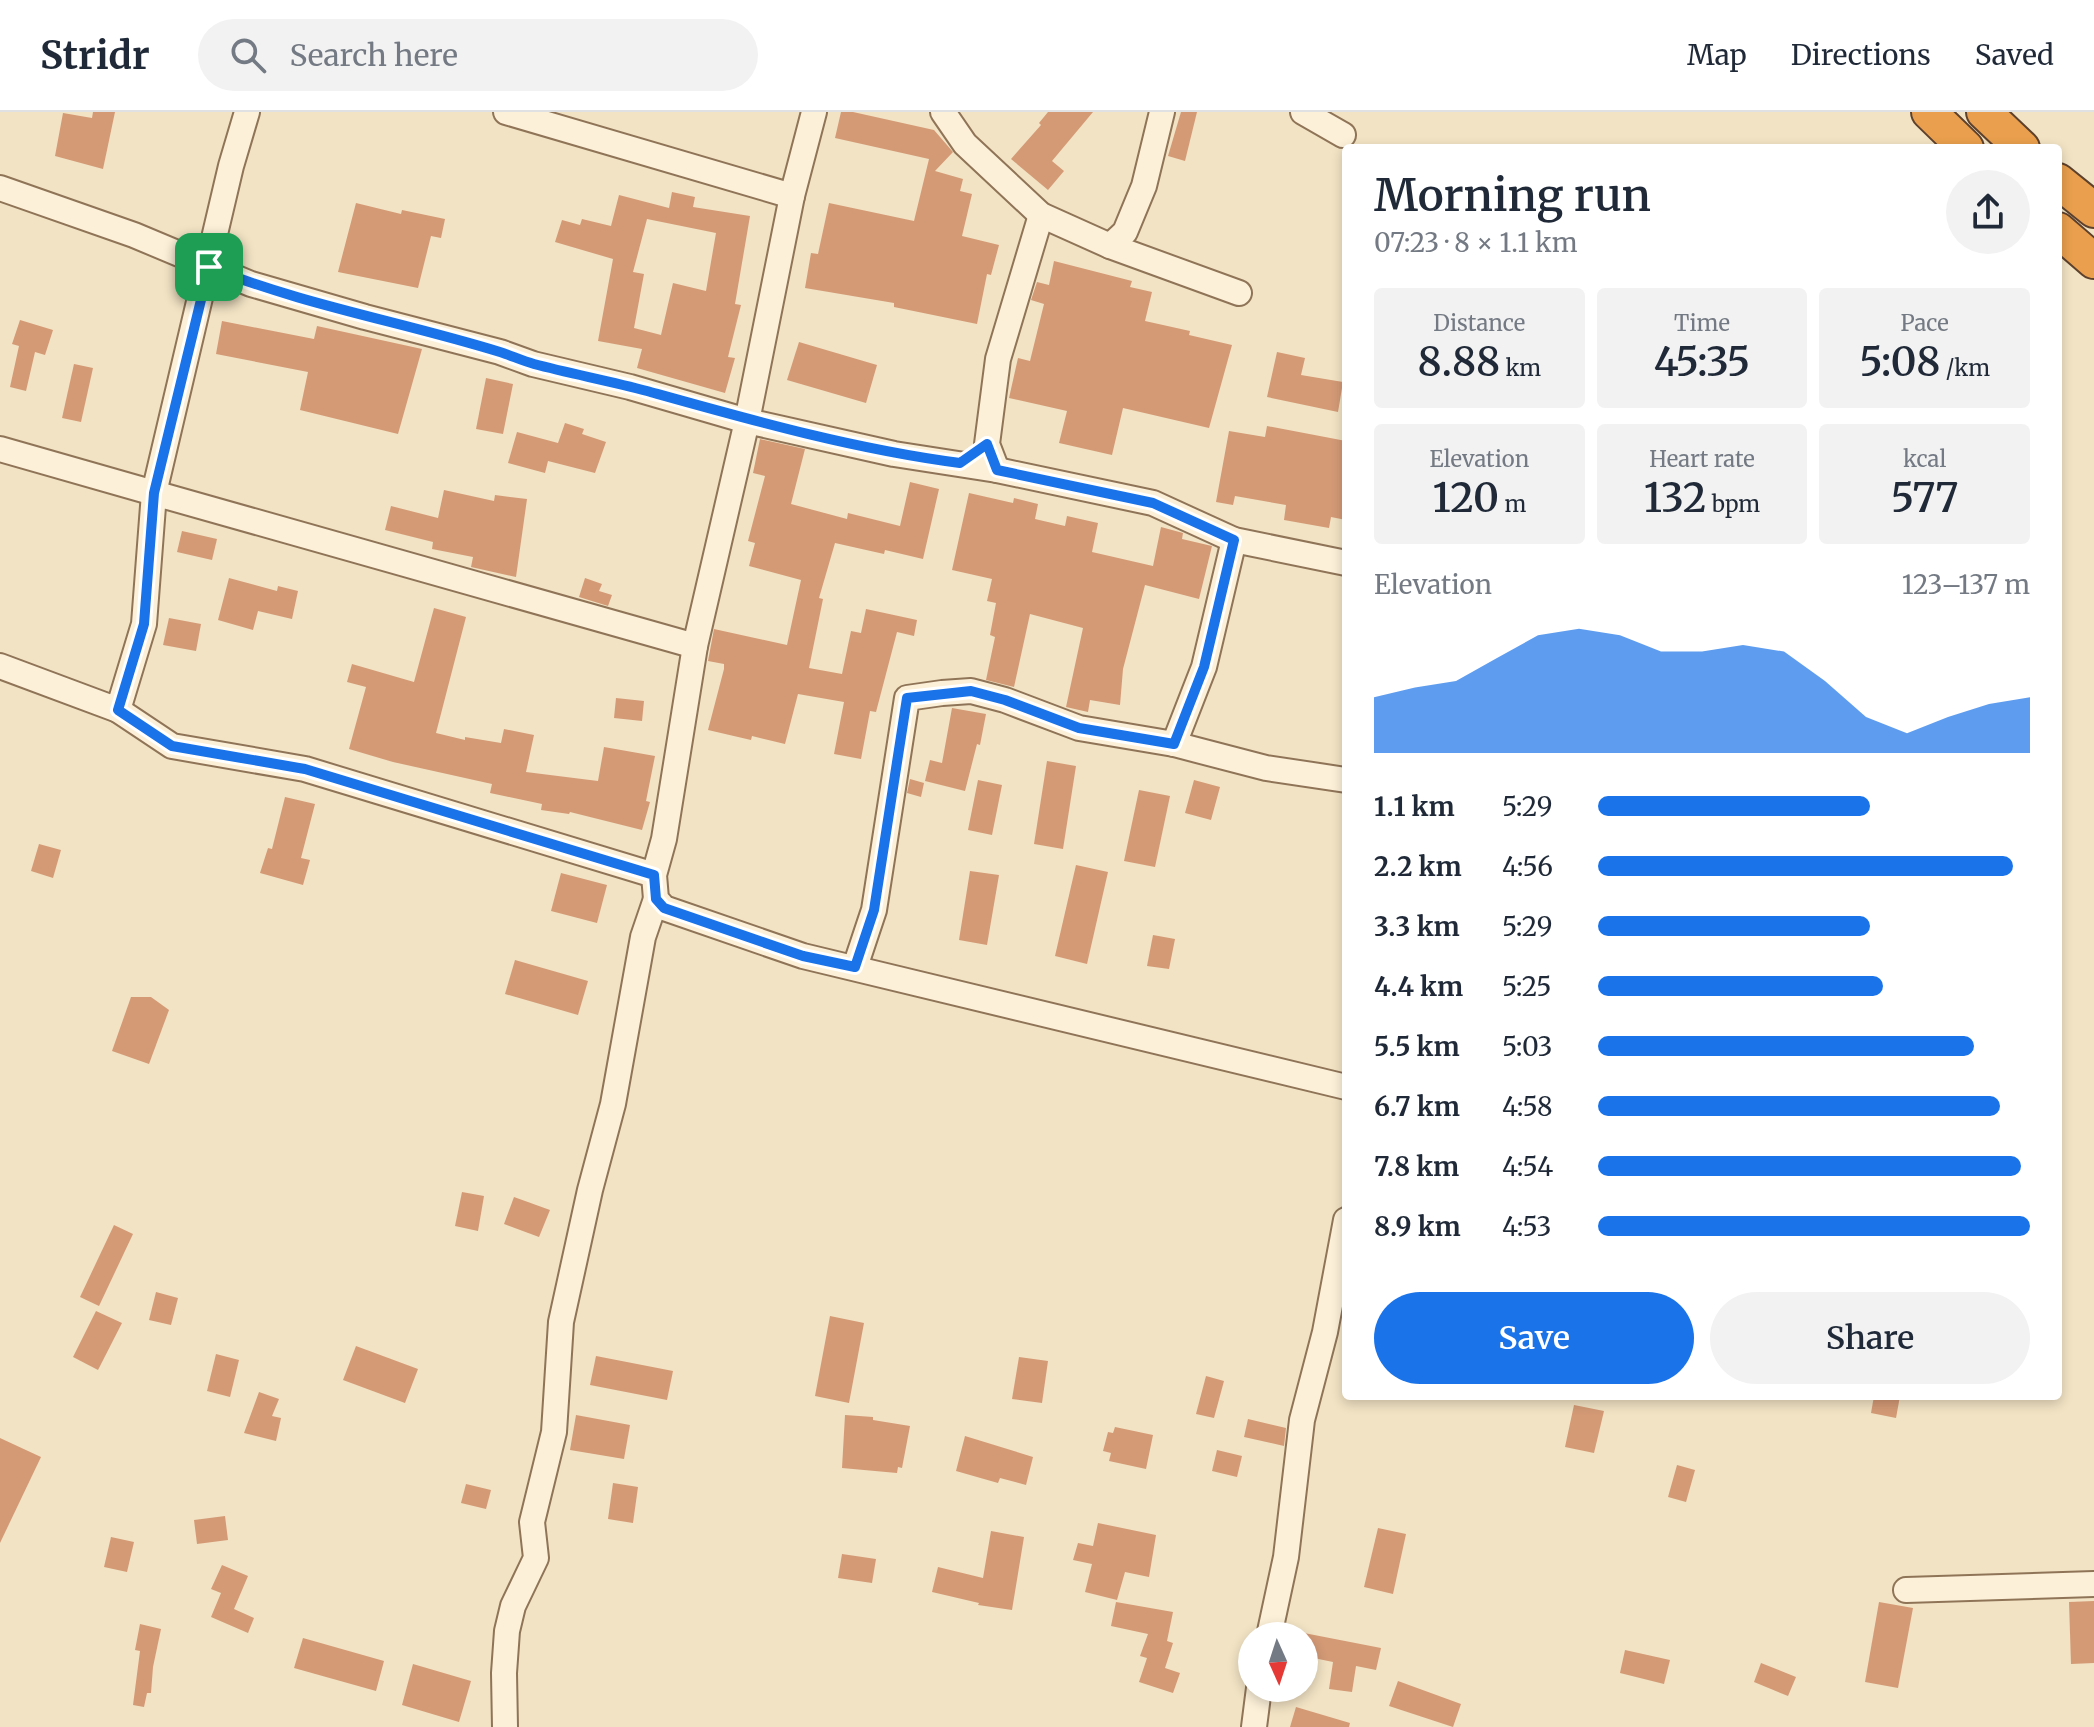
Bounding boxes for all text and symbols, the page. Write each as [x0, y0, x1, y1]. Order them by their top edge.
search box [198, 19, 758, 91]
text: Stridr [40, 32, 150, 79]
icon: search [226, 33, 270, 77]
text: Search here [290, 36, 458, 74]
text: Map [1687, 37, 1747, 73]
text: Directions [1791, 37, 1931, 73]
text: Saved [1975, 37, 2054, 73]
text: Morning run [1374, 168, 1651, 223]
button: share [1946, 170, 2030, 254]
text: 07:23 · 8 × 1.1 km [1374, 226, 1577, 259]
pin [175, 233, 243, 301]
icon: arrive [187, 245, 231, 289]
text: Distance [1433, 309, 1525, 337]
text: Time [1674, 309, 1730, 337]
text: Pace [1901, 309, 1949, 337]
text: 8.88 [1417, 337, 1500, 387]
text: 45:35 [1654, 337, 1750, 387]
text: 5:08 [1859, 337, 1940, 387]
text: km [1500, 354, 1541, 382]
text: /km [1940, 354, 1990, 382]
text: Elevation [1429, 445, 1529, 473]
text: Heart rate [1649, 445, 1755, 473]
text: kcal [1903, 445, 1946, 473]
text: 120 [1432, 473, 1499, 523]
text: 132 [1644, 473, 1706, 523]
text: 577 [1891, 473, 1959, 523]
text: m [1499, 490, 1526, 518]
text: bpm [1706, 490, 1760, 518]
text: Elevation [1374, 568, 1492, 601]
text: 123–137 m [1902, 568, 2030, 601]
text: 1.1 km [1374, 790, 1455, 823]
text: 5:29 [1502, 790, 1552, 823]
text: 2.2 km [1374, 850, 1462, 883]
text: 4:56 [1502, 850, 1553, 883]
text: 3.3 km [1374, 910, 1460, 943]
text: 5:29 [1502, 910, 1552, 943]
text: 4.4 km [1374, 970, 1463, 1003]
text: 5:25 [1502, 970, 1552, 1003]
text: 5.5 km [1374, 1030, 1460, 1063]
text: 5:03 [1502, 1030, 1552, 1063]
text: 6.7 km [1374, 1090, 1460, 1123]
text: 4:58 [1502, 1090, 1553, 1123]
text: 7.8 km [1374, 1150, 1459, 1183]
text: 4:54 [1502, 1150, 1553, 1183]
text: 8.9 km [1374, 1210, 1461, 1243]
text: 4:53 [1502, 1210, 1551, 1243]
button: Save [1374, 1292, 1694, 1384]
button: Share [1710, 1292, 2030, 1384]
north arrow [1238, 1622, 1318, 1702]
map controls [1238, 1622, 1318, 1702]

